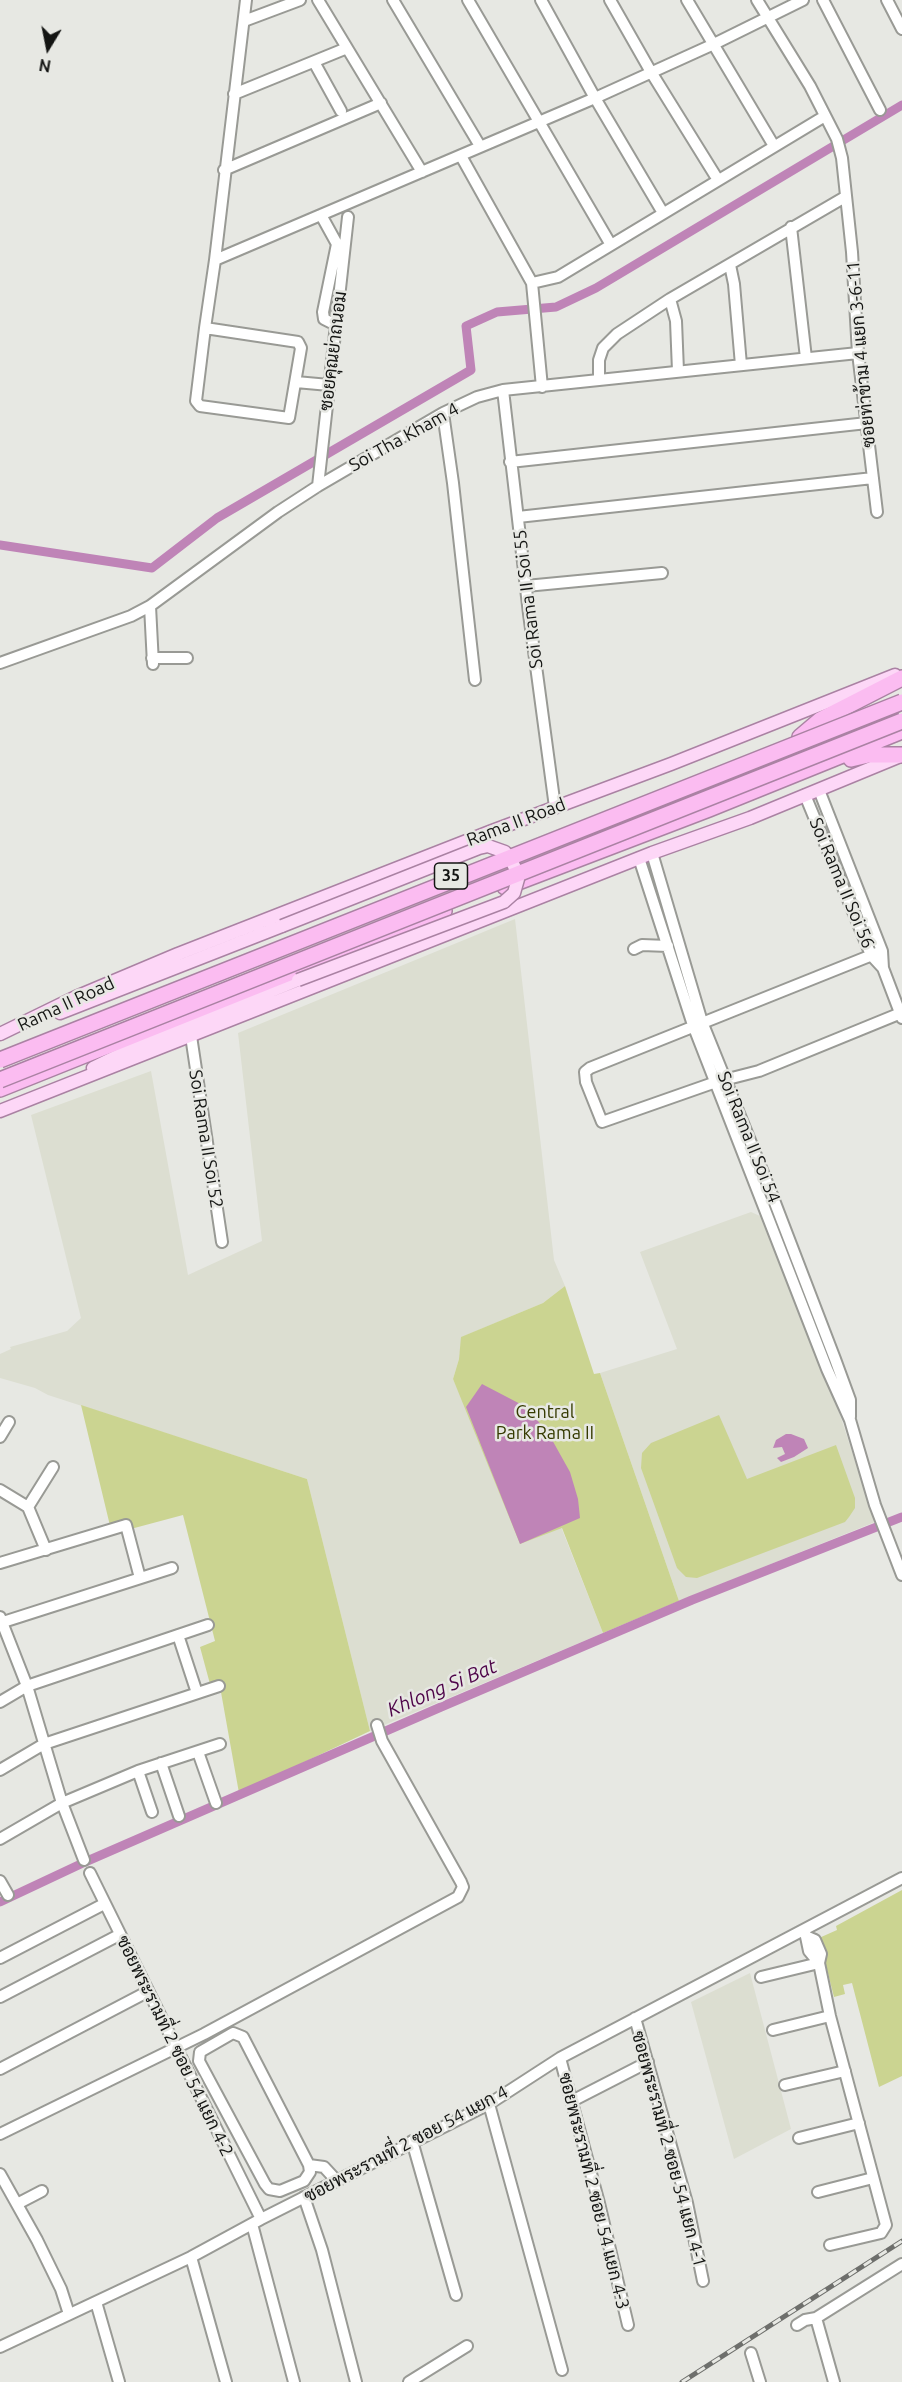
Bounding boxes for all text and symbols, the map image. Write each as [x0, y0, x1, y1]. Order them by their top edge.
north arrow [18, 18, 78, 78]
text: N [37, 56, 52, 76]
street label: ซอยท่าข้าม 4 แยก 3-6-11 [842, 260, 880, 448]
street label: ซอยคุณย่าถนอม [315, 290, 351, 412]
street label: Soi Tha Kham 4 [345, 398, 463, 476]
street label: Soi Rama II Soi 55 [509, 528, 547, 670]
street label: Rama II Road [464, 793, 568, 851]
street label: Soi Rama II Soi 56 [805, 814, 879, 952]
road number: 35 [434, 863, 468, 889]
street label: Rama II Road [14, 972, 118, 1036]
street label: Soi Rama II Soi 52 [184, 1068, 228, 1210]
street label: Soi Rama II Soi 54 [713, 1068, 785, 1206]
park label: Central Park Rama II [496, 1401, 594, 1444]
water label: Khlong Si Bat [383, 1654, 501, 1722]
street label: ซอยพระรามที่ 2 ซอย 54 แยก 4-2 [112, 1932, 238, 2160]
street label: ซอยพระรามที่ 2 ซอย 54 แยก 4-1 [627, 2029, 711, 2269]
street label: ซอยพระรามที่ 2 ซอย 54 แยก 4-3 [554, 2070, 634, 2312]
street label: ซอยพระรามที่ 2 ซอย 54 แยก 4 [300, 2081, 512, 2207]

